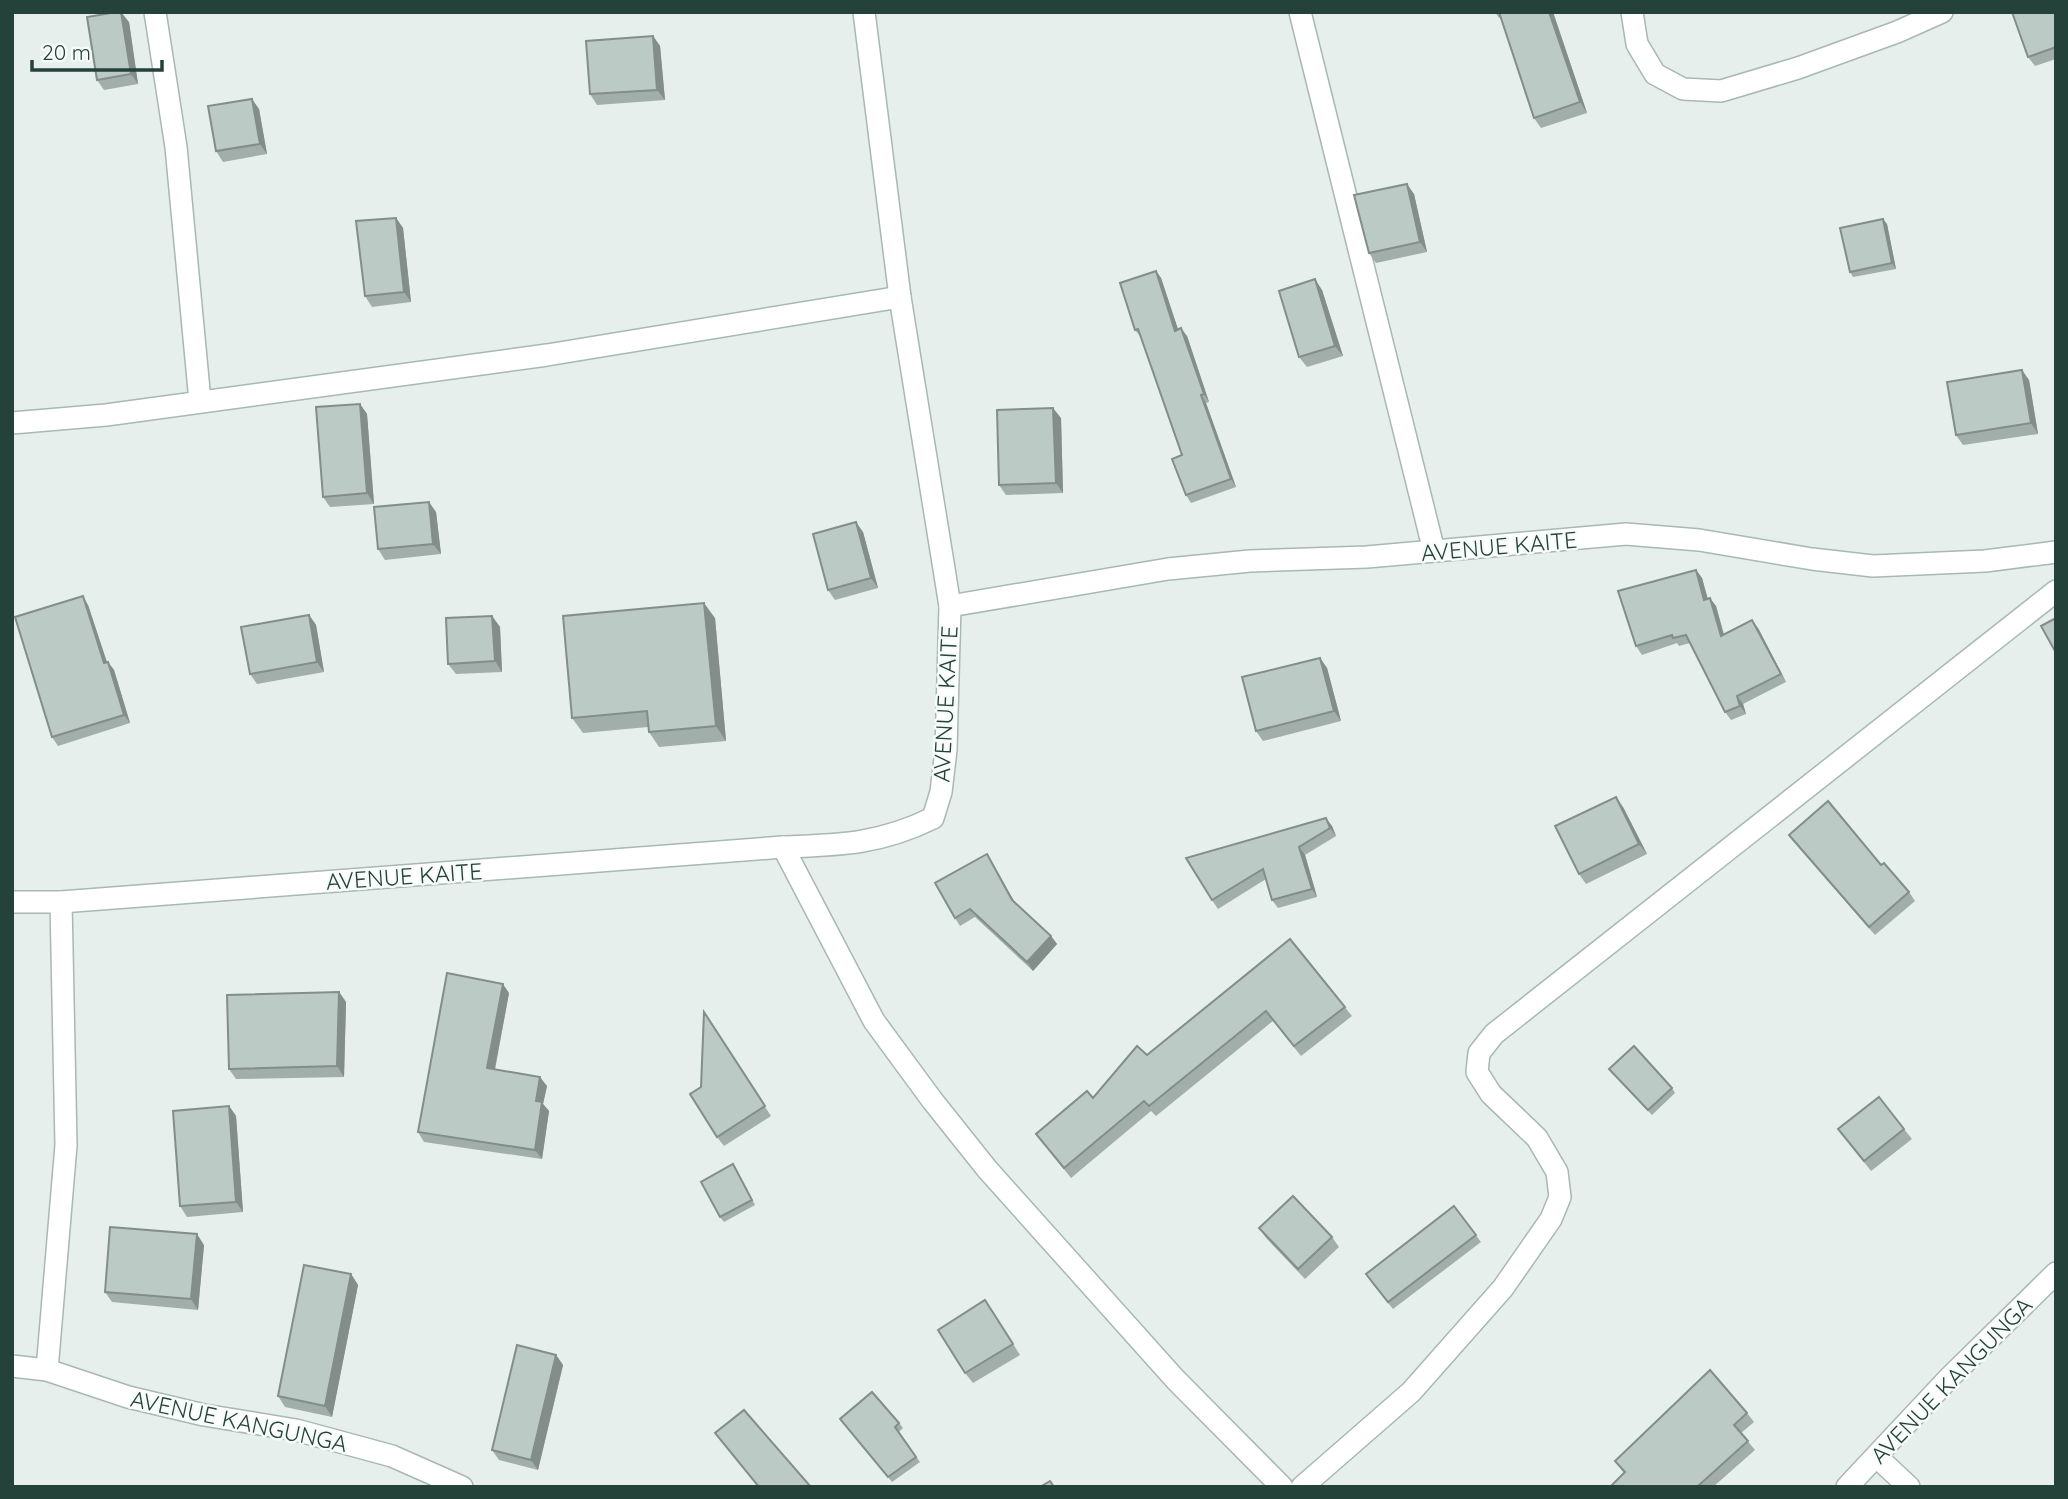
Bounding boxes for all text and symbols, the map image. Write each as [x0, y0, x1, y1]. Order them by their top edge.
scale bar [32, 28, 161, 72]
text: 20 m [42, 39, 91, 65]
street label: AVENUE KAITE [1420, 525, 1578, 567]
street label: AVENUE KAITE [926, 625, 964, 783]
street label: AVENUE KAITE [325, 856, 483, 896]
street label: AVENUE KANGUNGA [1864, 1290, 2038, 1469]
street label: AVENUE KANGUNGA [128, 1384, 350, 1458]

